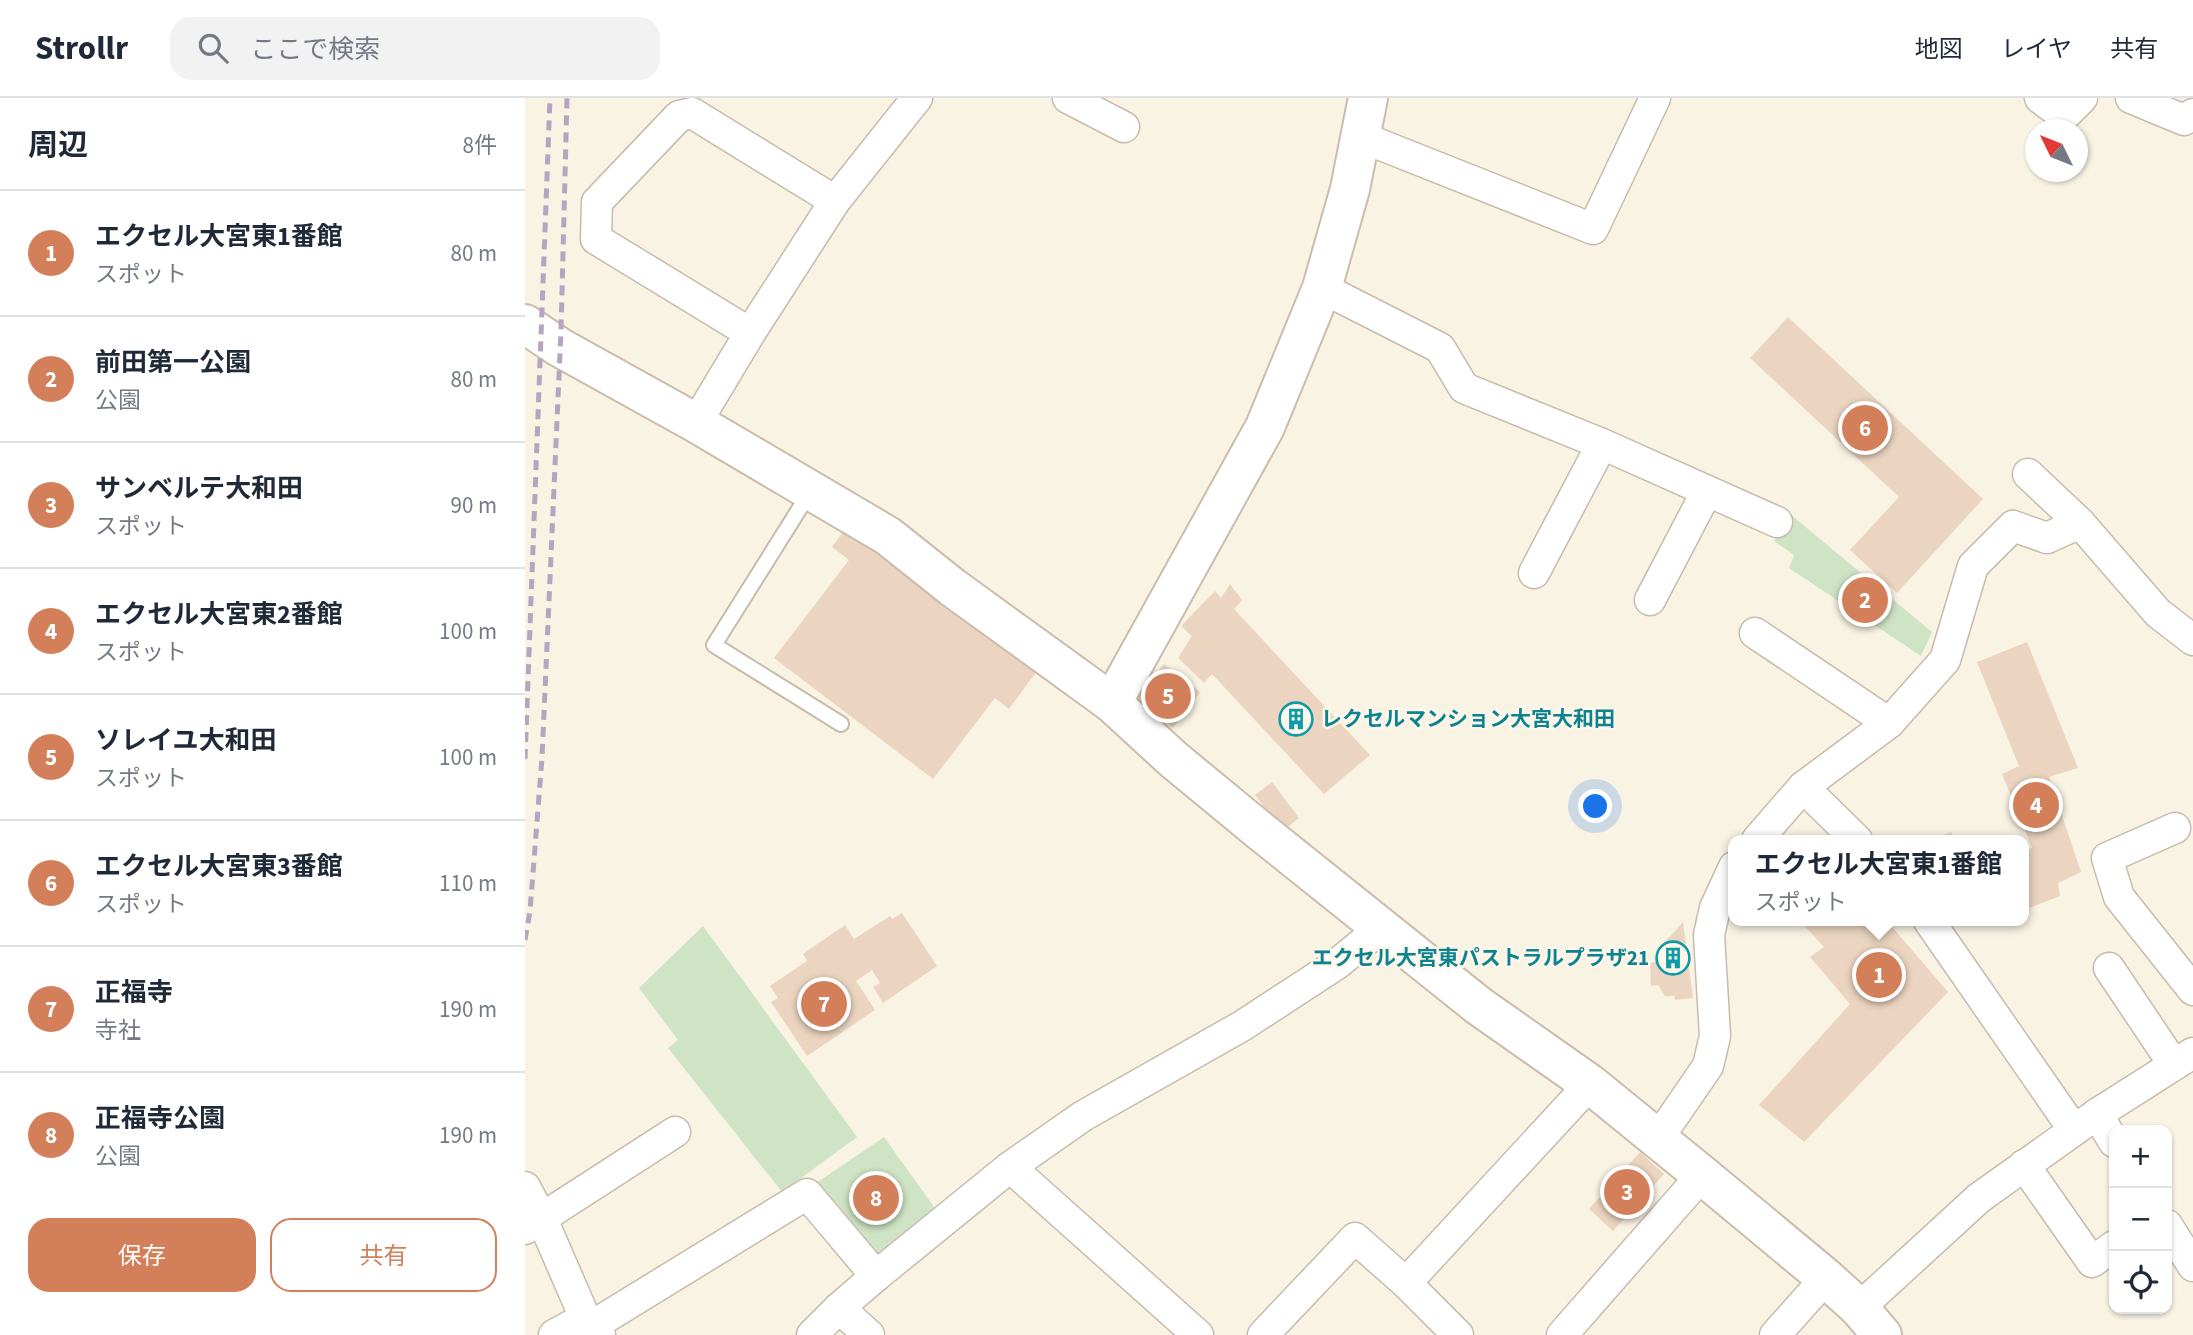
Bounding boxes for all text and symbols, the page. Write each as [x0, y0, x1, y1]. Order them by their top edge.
search box [170, 17, 660, 80]
text: Strollr [35, 25, 128, 72]
icon: search [194, 29, 232, 67]
text: ここで検索 [250, 31, 380, 68]
text: 地図 [1915, 32, 1963, 67]
text: レイヤ [2001, 32, 2072, 67]
text: 共有 [2110, 32, 2158, 67]
north arrow [2025, 119, 2088, 182]
text: 周辺 [28, 124, 88, 167]
text: 8件 [463, 129, 497, 162]
text: エクセル大宮東1番館 [95, 218, 343, 255]
text: 1 [45, 237, 57, 270]
text: 80 m [450, 237, 497, 270]
text: スポット [95, 258, 187, 291]
text: 前田第一公園 [95, 344, 251, 381]
text: 2 [45, 363, 57, 396]
text: 80 m [450, 363, 497, 396]
text: 公園 [95, 384, 141, 417]
pin: 6 [1842, 402, 1888, 454]
text: サンベルテ大和田 [95, 470, 303, 507]
text: 3 [45, 489, 57, 522]
text: 90 m [450, 489, 497, 522]
text: スポット [95, 510, 187, 543]
pin: 2 [1842, 574, 1888, 626]
text: エクセル大宮東2番館 [95, 596, 343, 633]
text: 4 [45, 615, 57, 648]
text: 100 m [439, 615, 497, 648]
text: スポット [95, 636, 187, 669]
pin: 5 [1145, 670, 1191, 722]
building icon: レクセルマンション大宮大和田 [1277, 700, 1315, 738]
place label: レクセルマンション大宮大和田 [1321, 704, 1615, 734]
text: ソレイユ大和田 [95, 722, 276, 759]
text: 5 [45, 741, 57, 774]
text: 100 m [439, 741, 497, 774]
text: スポット [95, 762, 187, 795]
pin: 4 [2013, 779, 2059, 831]
your location [1578, 789, 1612, 823]
popup [1728, 835, 2029, 926]
text: エクセル大宮東1番館 [1755, 846, 2002, 883]
text: エクセル大宮東3番館 [95, 848, 343, 885]
text: 6 [45, 867, 57, 900]
text: 110 m [439, 867, 497, 900]
text: スポット [1755, 886, 1847, 919]
text: スポット [95, 888, 187, 921]
building icon: エクセル大宮東パストラルプラザ21 [1654, 939, 1692, 977]
place label: エクセル大宮東パストラルプラザ21 [1312, 943, 1649, 973]
pin: 1 [1856, 949, 1902, 1001]
text: 正福寺 [95, 974, 173, 1011]
pin: 7 [801, 978, 847, 1030]
text: 7 [45, 993, 57, 1026]
text: 190 m [439, 993, 497, 1026]
text: 寺社 [95, 1014, 141, 1047]
text: 正福寺公園 [95, 1100, 225, 1137]
text: 8 [45, 1119, 57, 1152]
text: 190 m [439, 1119, 497, 1152]
map controls [2109, 1125, 2172, 1314]
button: + [2109, 1125, 2172, 1188]
text: 公園 [95, 1140, 141, 1173]
pin: 3 [1604, 1166, 1650, 1218]
pin: 8 [853, 1172, 899, 1224]
button: − [2109, 1188, 2172, 1251]
button: 保存 [28, 1218, 256, 1292]
button: 共有 [270, 1218, 497, 1292]
button: locate [2109, 1251, 2172, 1314]

